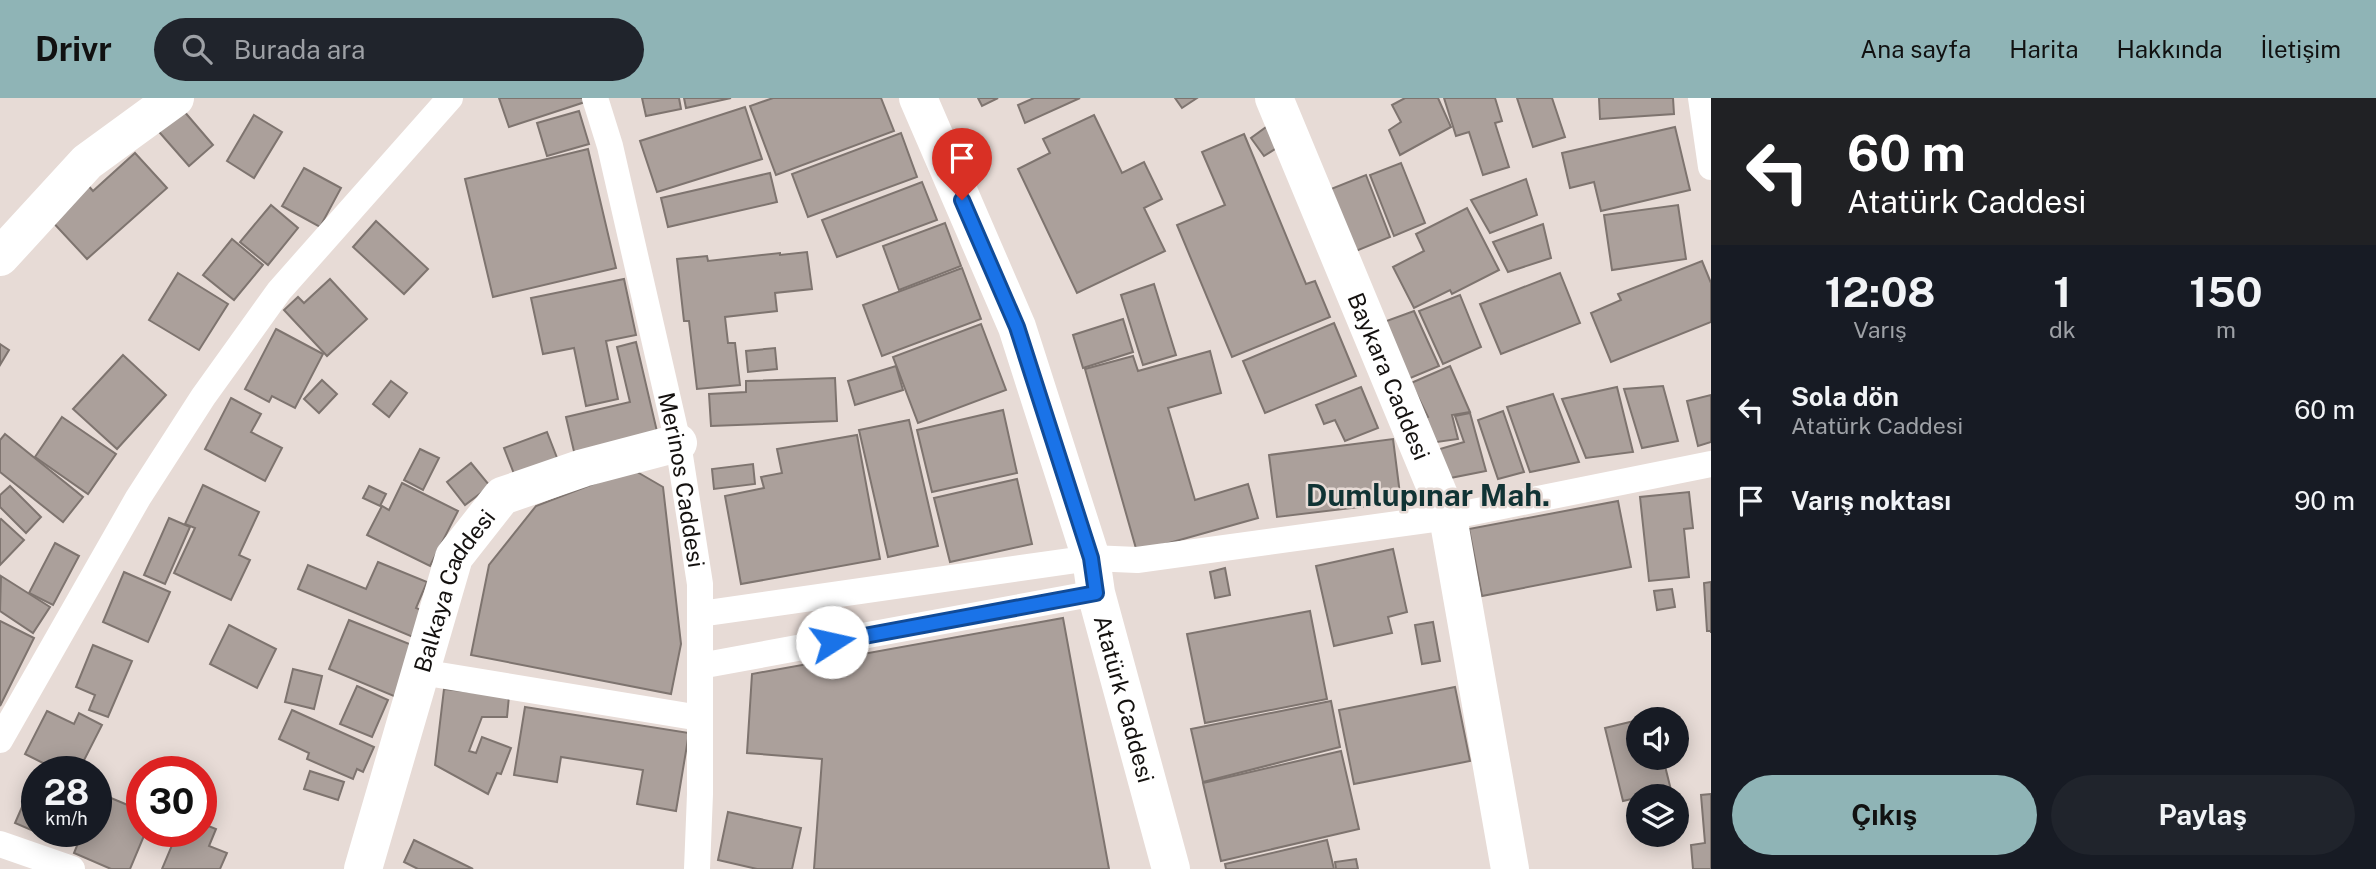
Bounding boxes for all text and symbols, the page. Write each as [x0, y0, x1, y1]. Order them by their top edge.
search box [154, 18, 644, 81]
text: Drivr [35, 30, 112, 68]
icon: search [178, 30, 216, 68]
text: Burada ara [234, 34, 365, 65]
text: Ana sayfa [1860, 35, 1971, 63]
text: Harita [2009, 35, 2079, 63]
text: Hakkında [2117, 35, 2222, 63]
text: İletişim [2260, 35, 2341, 63]
text: 60 m [1847, 124, 1966, 182]
icon: left [1732, 126, 1823, 217]
pin [932, 128, 992, 200]
icon: arrive [943, 139, 981, 177]
text: Atatürk Caddesi [1847, 183, 2086, 220]
text: 12:08 [1824, 267, 1936, 316]
text: 1 [2053, 267, 2071, 316]
text: 150 [2189, 267, 2263, 316]
street label: Baykara Caddesi [1343, 288, 1436, 464]
text: Varış [1853, 316, 1907, 343]
text: dk [2049, 316, 2076, 343]
text: m [2216, 316, 2236, 343]
text: Sola dön [1791, 381, 1899, 412]
street label: Merinos Caddesi [653, 390, 711, 569]
icon: left [1732, 391, 1770, 429]
text: 60 m [2294, 394, 2355, 425]
text: Atatürk Caddesi [1791, 412, 1963, 439]
district label: Dumlupınar Mah. [1306, 477, 1550, 513]
icon: arrive [1732, 482, 1770, 520]
text: Varış noktası [1791, 485, 1951, 516]
text: 90 m [2294, 485, 2355, 516]
street label: Balkaya Caddesi [408, 504, 500, 675]
position arrow [795, 605, 869, 679]
street label: Atatürk Caddesi [1089, 612, 1160, 785]
map controls [1626, 707, 1689, 847]
button: sound [1626, 707, 1689, 770]
speed limit sign: 30 [126, 756, 217, 847]
text: 28 [44, 772, 89, 813]
button: Çıkış [1732, 775, 2037, 855]
button: Paylaş [2051, 775, 2355, 855]
button: layers [1626, 784, 1689, 847]
text: km/h [45, 808, 88, 829]

